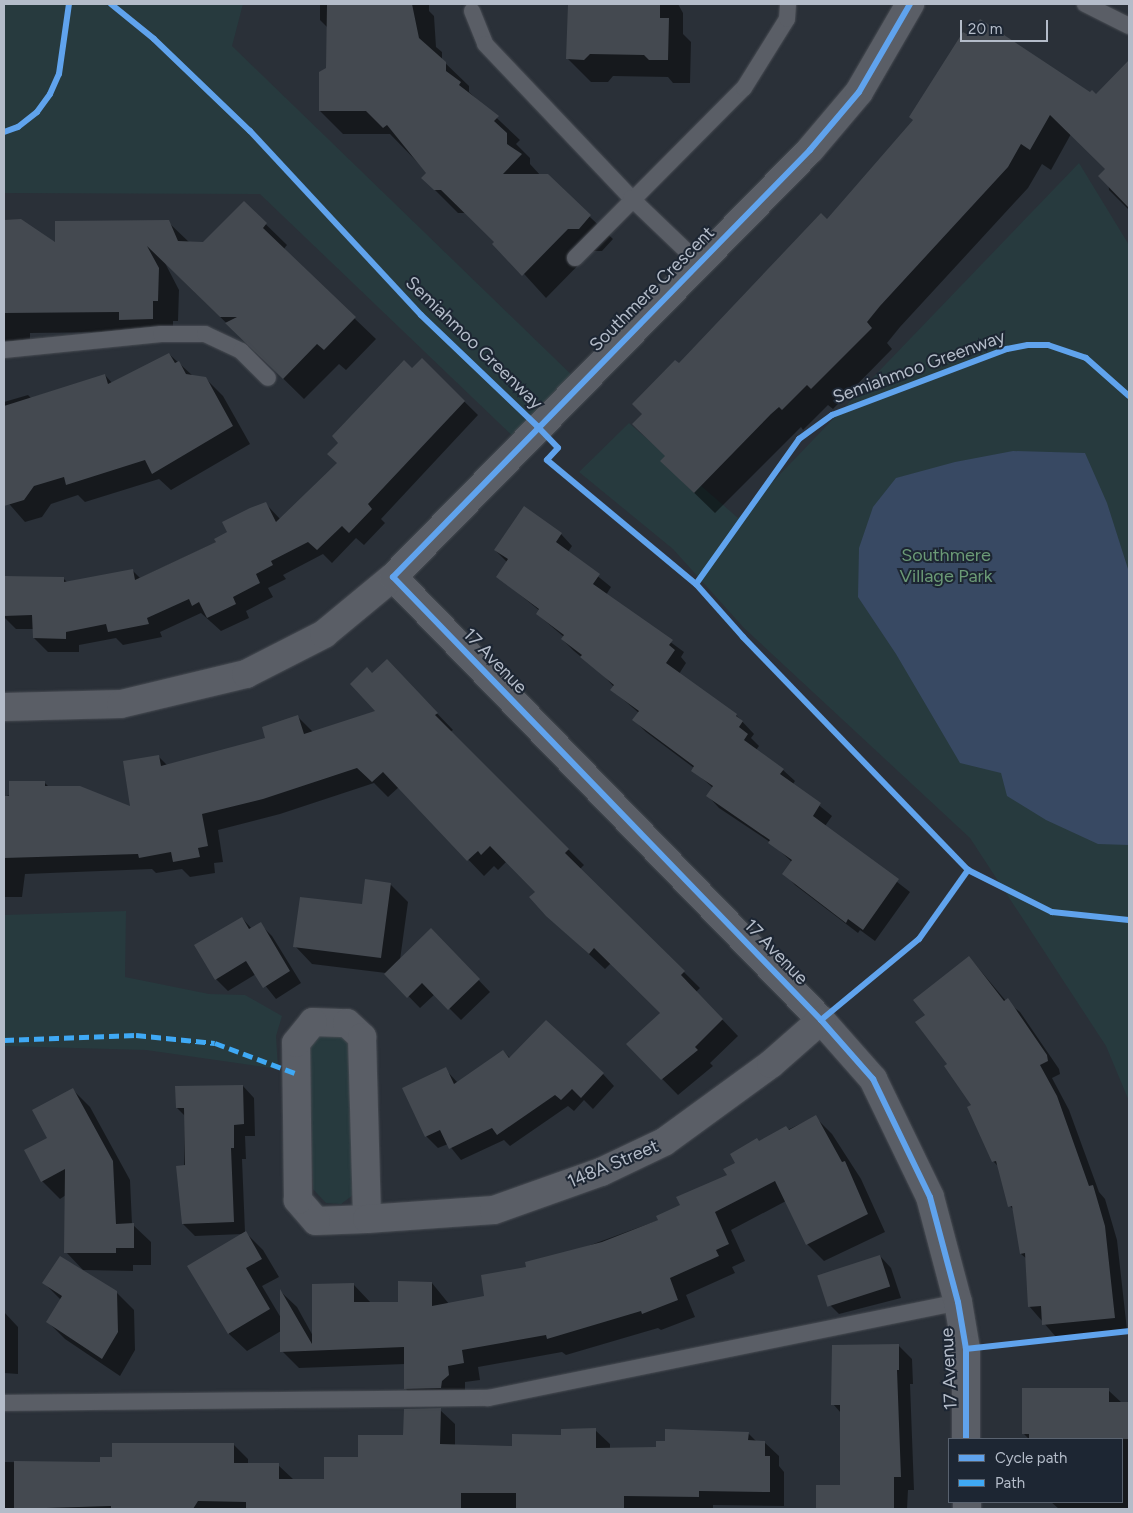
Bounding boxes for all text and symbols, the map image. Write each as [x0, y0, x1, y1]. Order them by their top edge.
scale bar [963, 10, 1050, 42]
text: 20 m [968, 20, 1002, 38]
street label: Southmere Crescent [585, 222, 719, 356]
street label: Semiahmoo Greenway [401, 272, 547, 414]
street label: Semiahmoo Greenway [830, 326, 1008, 408]
park label: Southmere Village Park [900, 545, 992, 588]
street label: 17 Avenue [459, 624, 531, 698]
street label: 17 Avenue [740, 915, 812, 989]
street label: 148A Street [564, 1135, 662, 1193]
street label: 17 Avenue [936, 1327, 962, 1411]
legend [948, 1438, 1123, 1503]
text: Cycle path [995, 1449, 1067, 1467]
text: Path [995, 1474, 1025, 1492]

